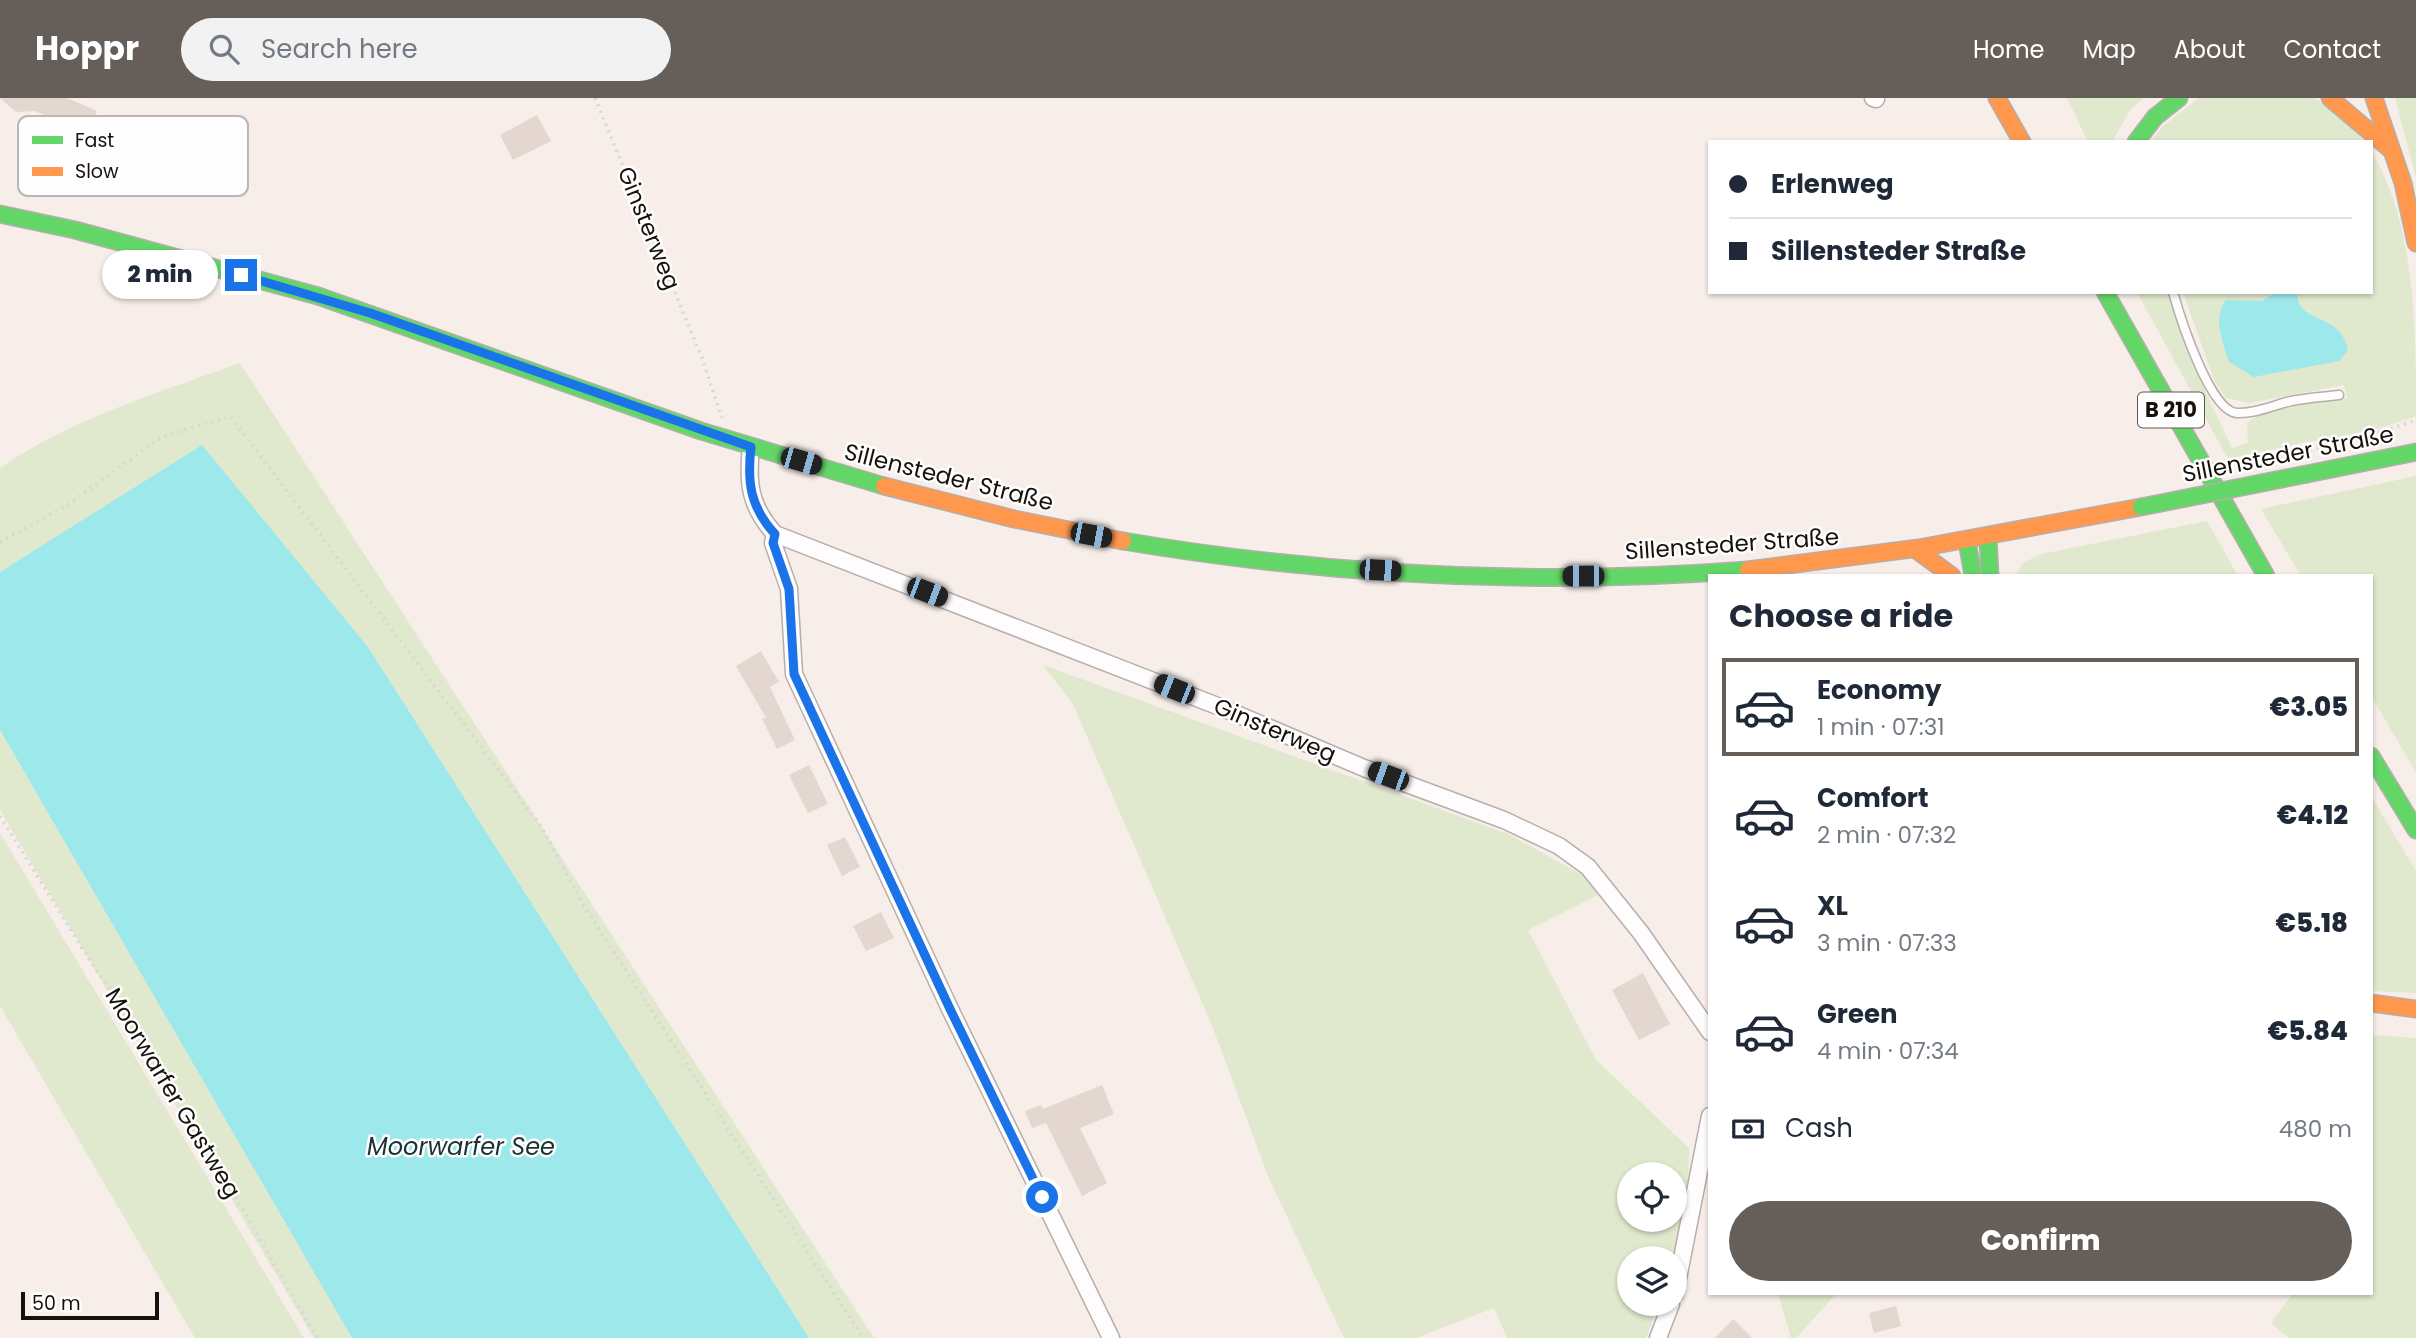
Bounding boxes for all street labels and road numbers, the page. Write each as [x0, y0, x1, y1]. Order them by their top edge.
street label: Ginsterweg [610, 162, 688, 294]
road number: B 210 [2138, 392, 2204, 428]
street label: Sillensteder Straße [2180, 418, 2396, 490]
street label: Sillensteder Straße [841, 436, 1057, 518]
street label: Sillensteder Straße [1624, 521, 1840, 567]
street label: Ginsterweg [1209, 690, 1341, 770]
street label: Moorwarfer Gastweg [98, 982, 248, 1204]

